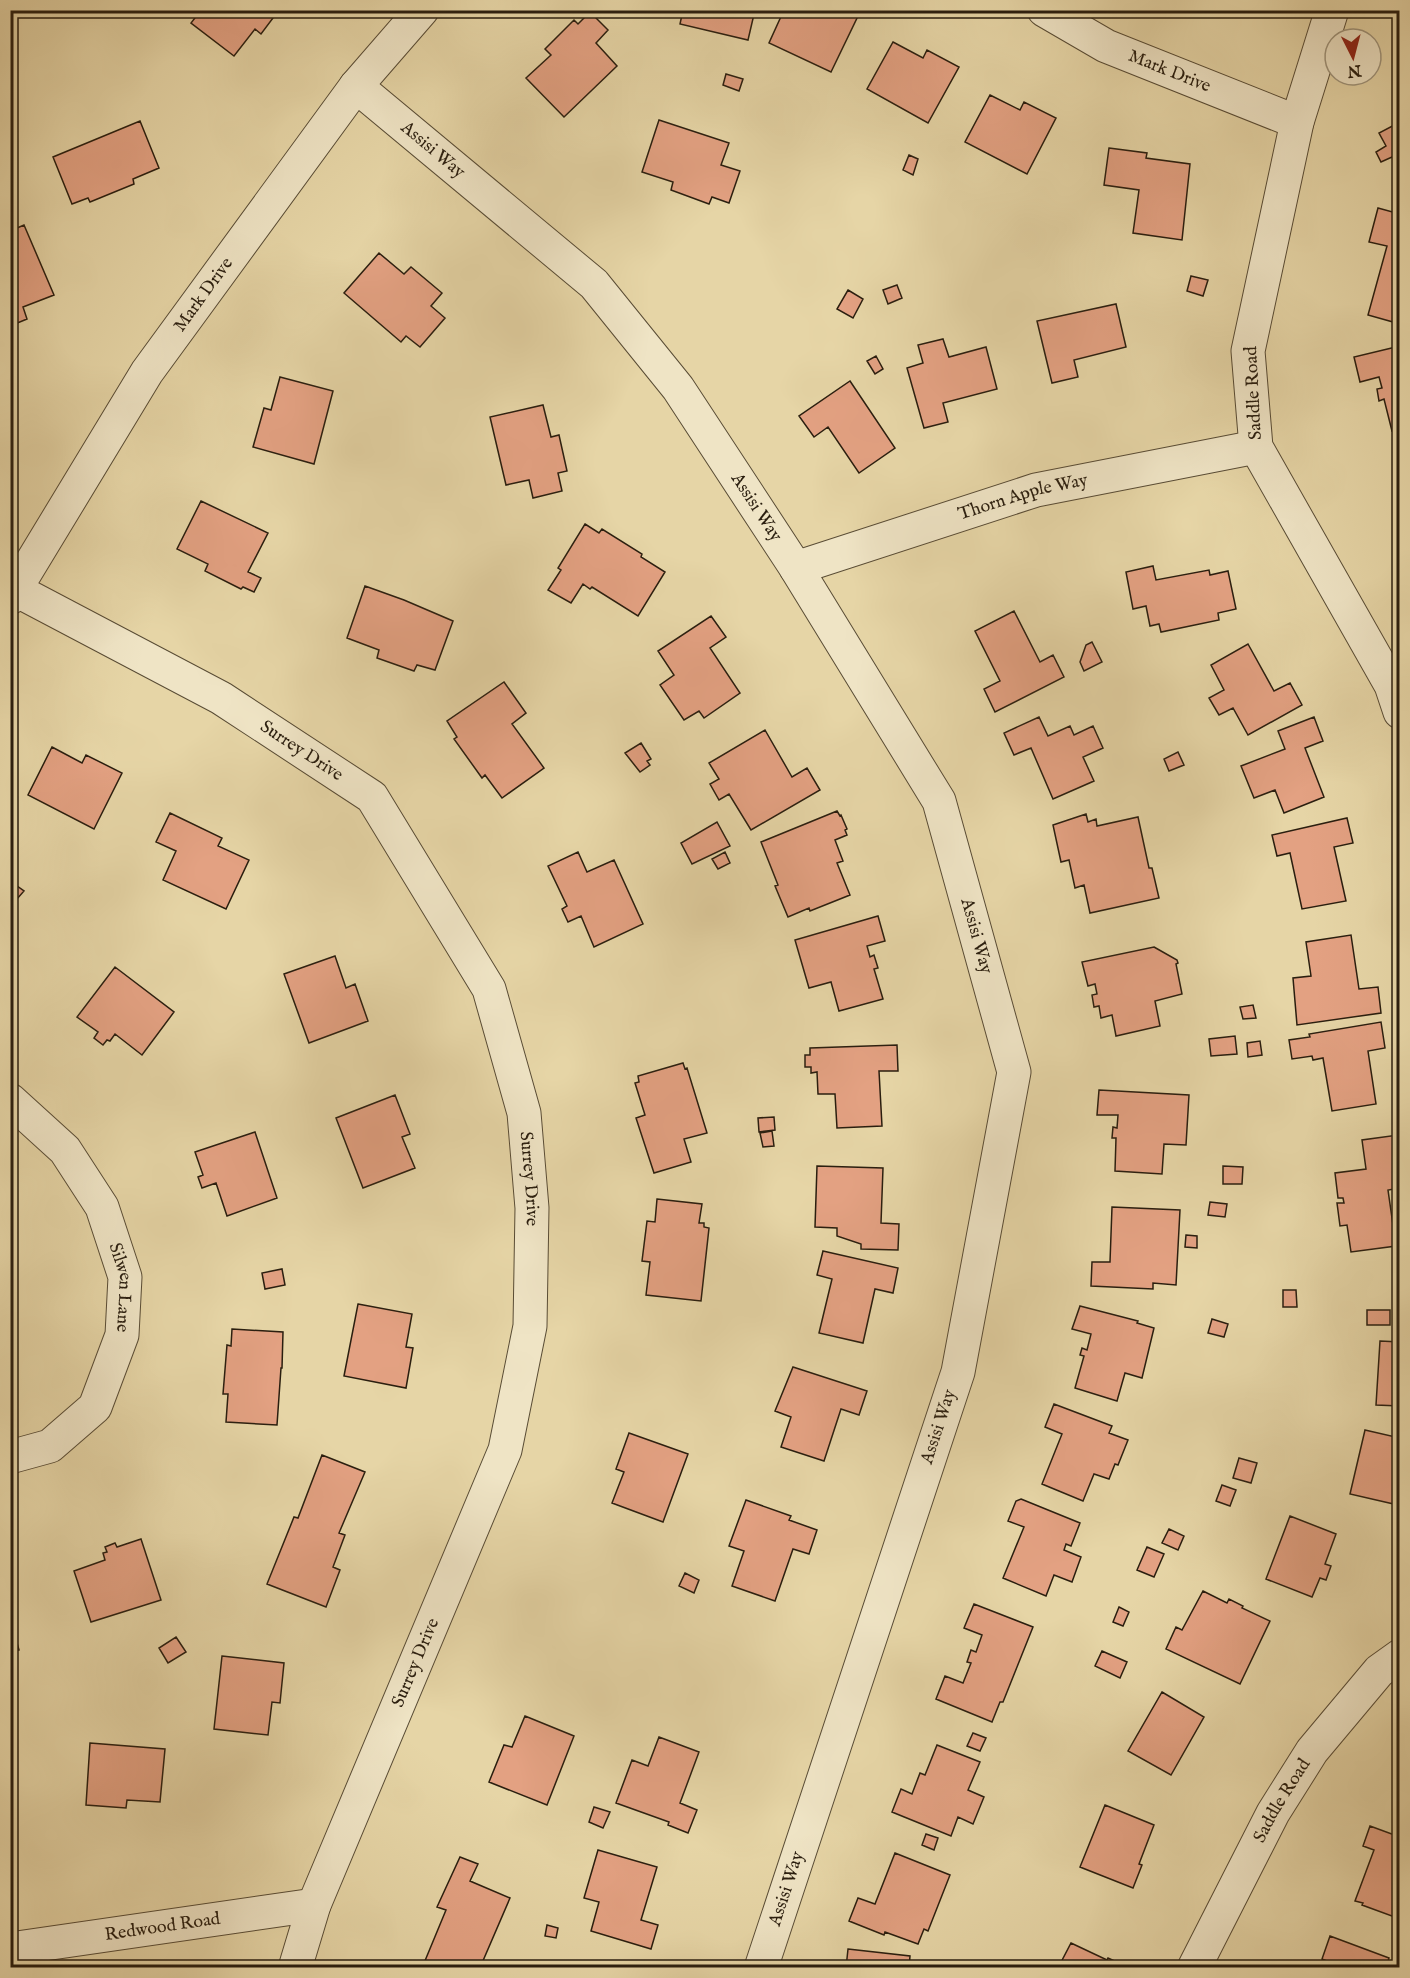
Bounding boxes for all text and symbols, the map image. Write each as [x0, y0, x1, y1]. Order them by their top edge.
north arrow [1323, 27, 1383, 87]
street label: Mark Drive [1125, 45, 1214, 98]
text: N [1346, 59, 1363, 81]
street label: Assisi Way [395, 116, 470, 184]
street label: Mark Drive [169, 253, 238, 337]
street label: Saddle Road [1240, 345, 1268, 440]
street label: Assisi Way [725, 468, 787, 546]
street label: Thorn Apple Way [955, 469, 1090, 526]
street label: Surrey Drive [256, 715, 347, 786]
street label: Assisi Way [955, 895, 998, 976]
street label: Surrey Drive [514, 1131, 544, 1226]
street label: Silwen Lane [103, 1240, 137, 1333]
street label: Assisi Way [916, 1387, 962, 1468]
street label: Surrey Drive [387, 1615, 445, 1711]
street label: Saddle Road [1248, 1754, 1316, 1847]
street label: Assisi Way [764, 1849, 810, 1930]
street label: Redwood Road [103, 1907, 222, 1947]

